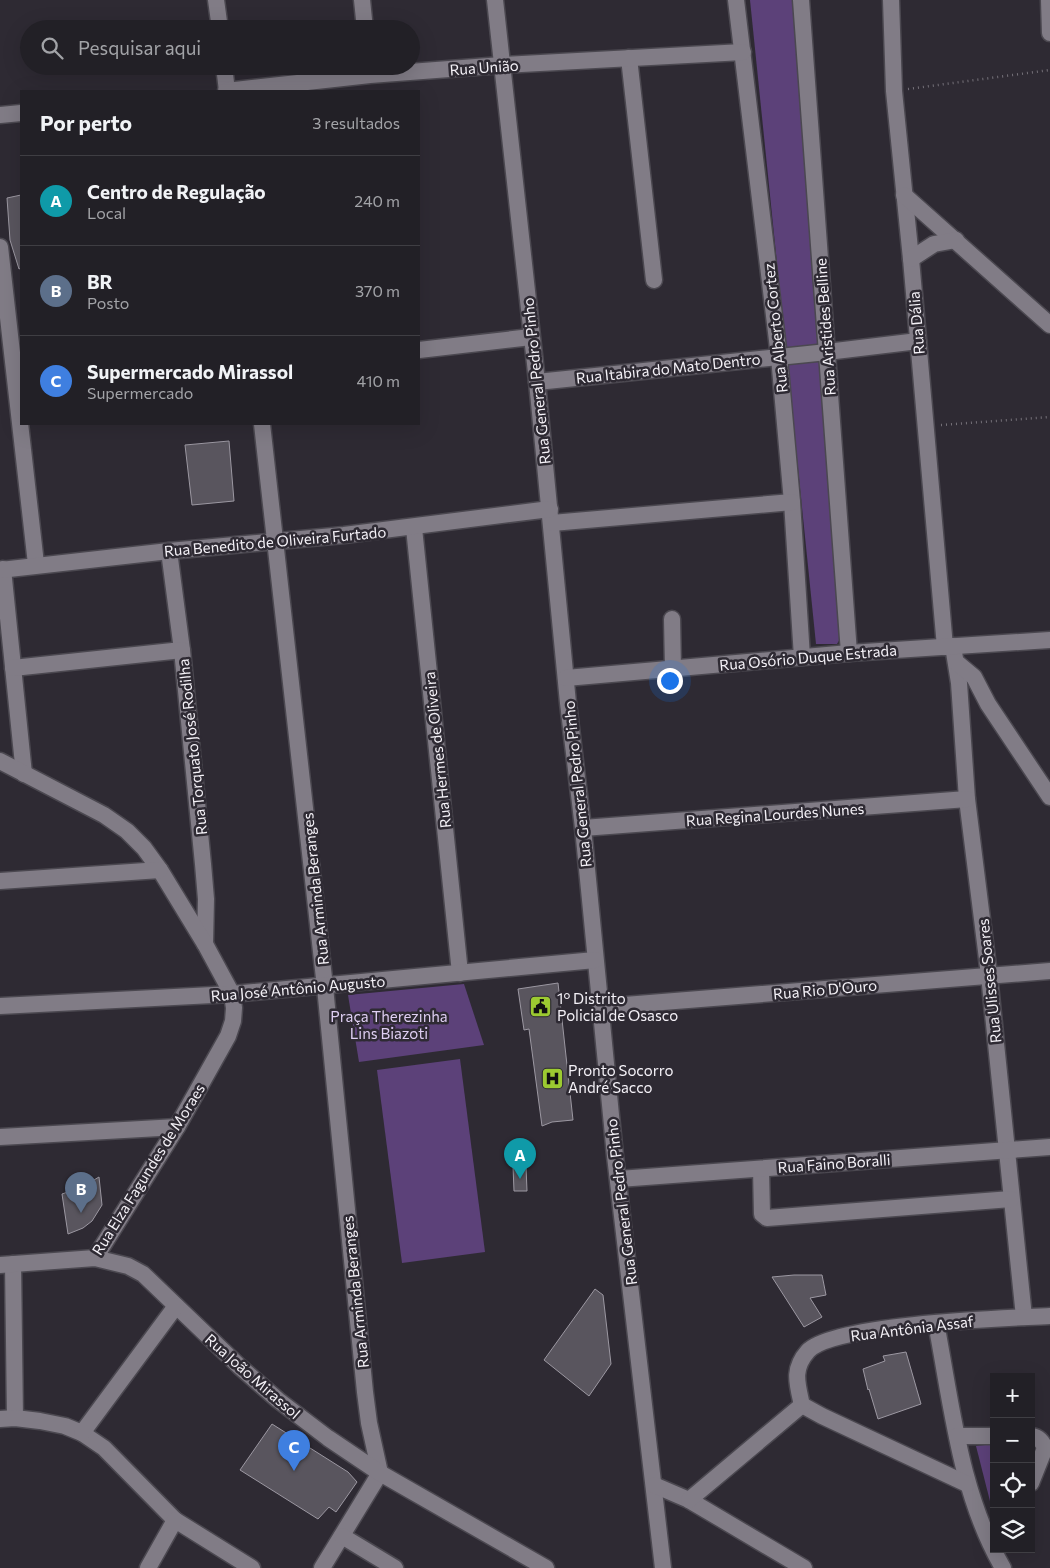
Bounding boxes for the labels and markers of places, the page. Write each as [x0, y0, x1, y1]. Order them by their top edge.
place label: 1º Distrito Policial de Osasco [557, 989, 678, 1024]
public building icon: 1º Distrito Policial de Osasco [529, 995, 553, 1019]
place label: Pronto Socorro André Sacco [568, 1061, 673, 1096]
hospital icon: Pronto Socorro André Sacco [540, 1067, 564, 1091]
pin: A [504, 1138, 536, 1179]
pin: B [65, 1172, 97, 1213]
pin: C [278, 1430, 310, 1471]

